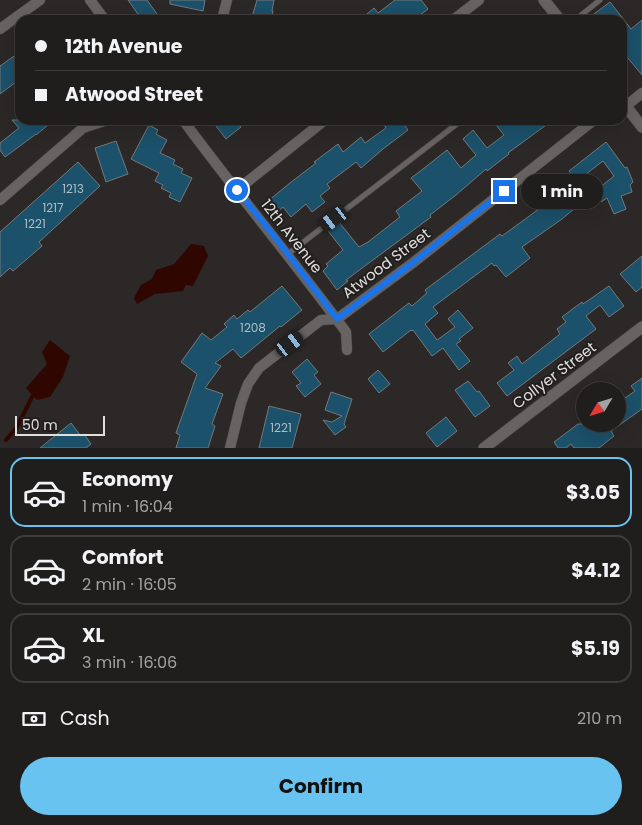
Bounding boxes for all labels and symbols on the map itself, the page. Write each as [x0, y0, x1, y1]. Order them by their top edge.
callout: 1 min [522, 174, 604, 208]
route start [226, 179, 248, 201]
house number: 1213 [62, 180, 84, 197]
route end [493, 180, 515, 202]
street label: 12th Avenue [256, 195, 328, 277]
house number: 1217 [42, 199, 64, 216]
car [317, 204, 350, 234]
house number: 1221 [24, 215, 46, 232]
street label: Atwood Street [338, 223, 434, 303]
house number: 1208 [240, 319, 266, 336]
car [273, 329, 306, 359]
street label: Collyer Street [508, 337, 600, 413]
north arrow [576, 382, 626, 432]
scale bar [15, 412, 105, 436]
house number: 1221 [270, 419, 292, 436]

